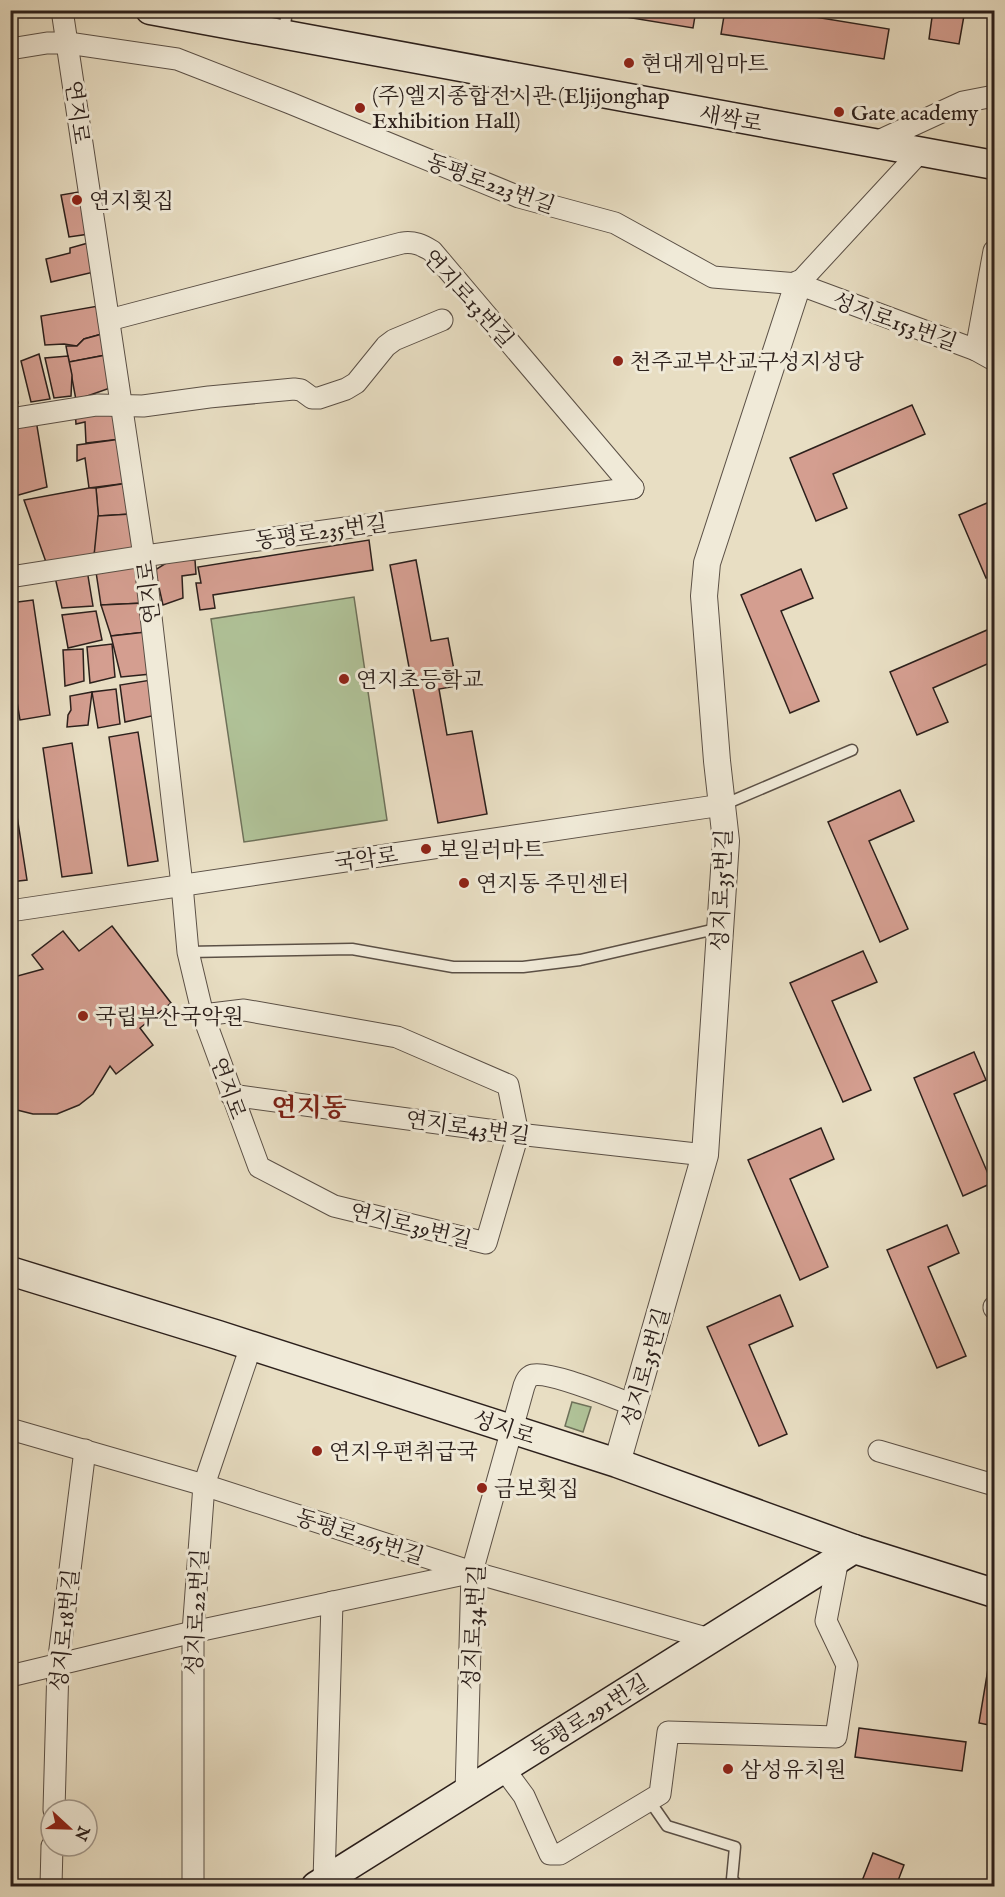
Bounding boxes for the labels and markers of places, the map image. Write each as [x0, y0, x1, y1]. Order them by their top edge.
place label: 현대게임마트 [641, 51, 769, 79]
marker: 현대게임마트 [622, 56, 636, 70]
place label: (주)엘지종합전시관 (Eljijonghap Exhibition Hall) [372, 83, 670, 136]
place label: Gate academy [851, 100, 979, 128]
marker: (주)엘지종합전시관 (Eljijonghap Exhibition Hall) [353, 101, 367, 115]
marker: Gate academy [832, 105, 846, 119]
place label: 연지횟집 [89, 188, 174, 216]
marker: 연지횟집 [70, 193, 84, 207]
place label: 천주교부산교구성지성당 [630, 349, 865, 377]
marker: 천주교부산교구성지성당 [611, 354, 625, 368]
place label: 연지초등학교 [356, 667, 484, 695]
marker: 연지초등학교 [337, 672, 351, 686]
place label: 보일러마트 [438, 837, 544, 865]
marker: 보일러마트 [419, 842, 433, 856]
place label: 연지동 주민센터 [476, 871, 630, 899]
marker: 연지동 주민센터 [457, 876, 471, 890]
place label: 국립부산국악원 [95, 1004, 244, 1032]
marker: 국립부산국악원 [76, 1009, 90, 1023]
place label: 연지우편취급국 [329, 1439, 478, 1467]
marker: 연지우편취급국 [310, 1444, 324, 1458]
place label: 금보횟집 [494, 1476, 579, 1504]
marker: 금보횟집 [475, 1481, 489, 1495]
place label: 삼성유치원 [740, 1757, 846, 1785]
marker: 삼성유치원 [721, 1762, 735, 1776]

